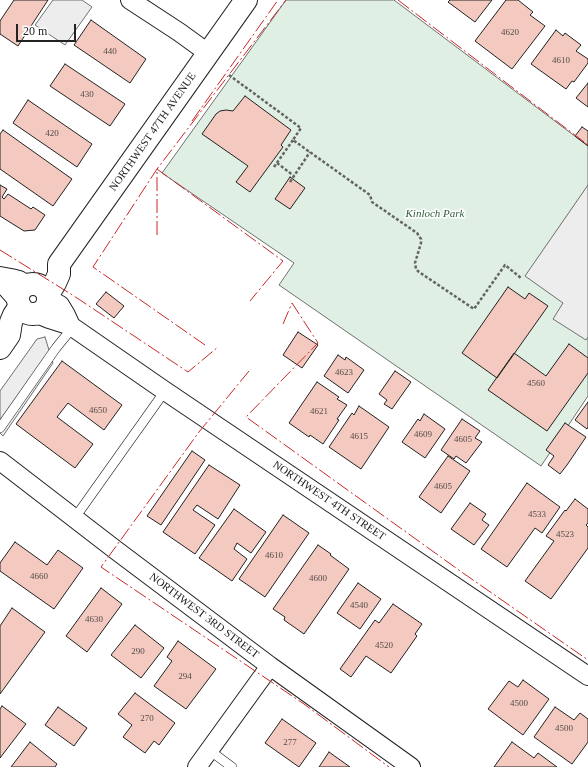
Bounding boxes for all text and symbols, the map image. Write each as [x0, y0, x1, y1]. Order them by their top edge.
scale bar [18, 16, 78, 42]
text: 20 m [23, 24, 47, 38]
house number: 4620 [501, 28, 519, 38]
house number: 440 [103, 47, 117, 57]
house number: 4610 [552, 56, 570, 66]
street label: NORTHWEST 47TH AVENUE [107, 70, 199, 194]
house number: 430 [80, 90, 94, 100]
house number: 420 [45, 129, 59, 139]
park label: Kinloch Park [406, 207, 464, 221]
house number: 4623 [335, 368, 353, 378]
house number: 4560 [527, 379, 545, 389]
house number: 4650 [89, 406, 107, 416]
house number: 4621 [310, 407, 328, 417]
house number: 4609 [414, 430, 432, 440]
house number: 4615 [350, 432, 368, 442]
house number: 4605 [454, 435, 472, 445]
street label: NORTHWEST 4TH STREET [270, 458, 388, 544]
house number: 4605 [434, 482, 452, 492]
house number: 4533 [528, 510, 546, 520]
house number: 4523 [556, 530, 574, 540]
house number: 4610 [265, 551, 283, 561]
street label: NORTHWEST 3RD STREET [147, 570, 261, 662]
house number: 4660 [30, 572, 48, 582]
house number: 4600 [309, 574, 327, 584]
house number: 4540 [350, 601, 368, 611]
house number: 4630 [85, 615, 103, 625]
house number: 4520 [375, 641, 393, 651]
house number: 290 [131, 647, 145, 657]
house number: 294 [178, 672, 192, 682]
house number: 4500 [510, 699, 528, 709]
house number: 270 [140, 714, 154, 724]
house number: 4500 [555, 724, 573, 734]
house number: 277 [283, 738, 297, 748]

